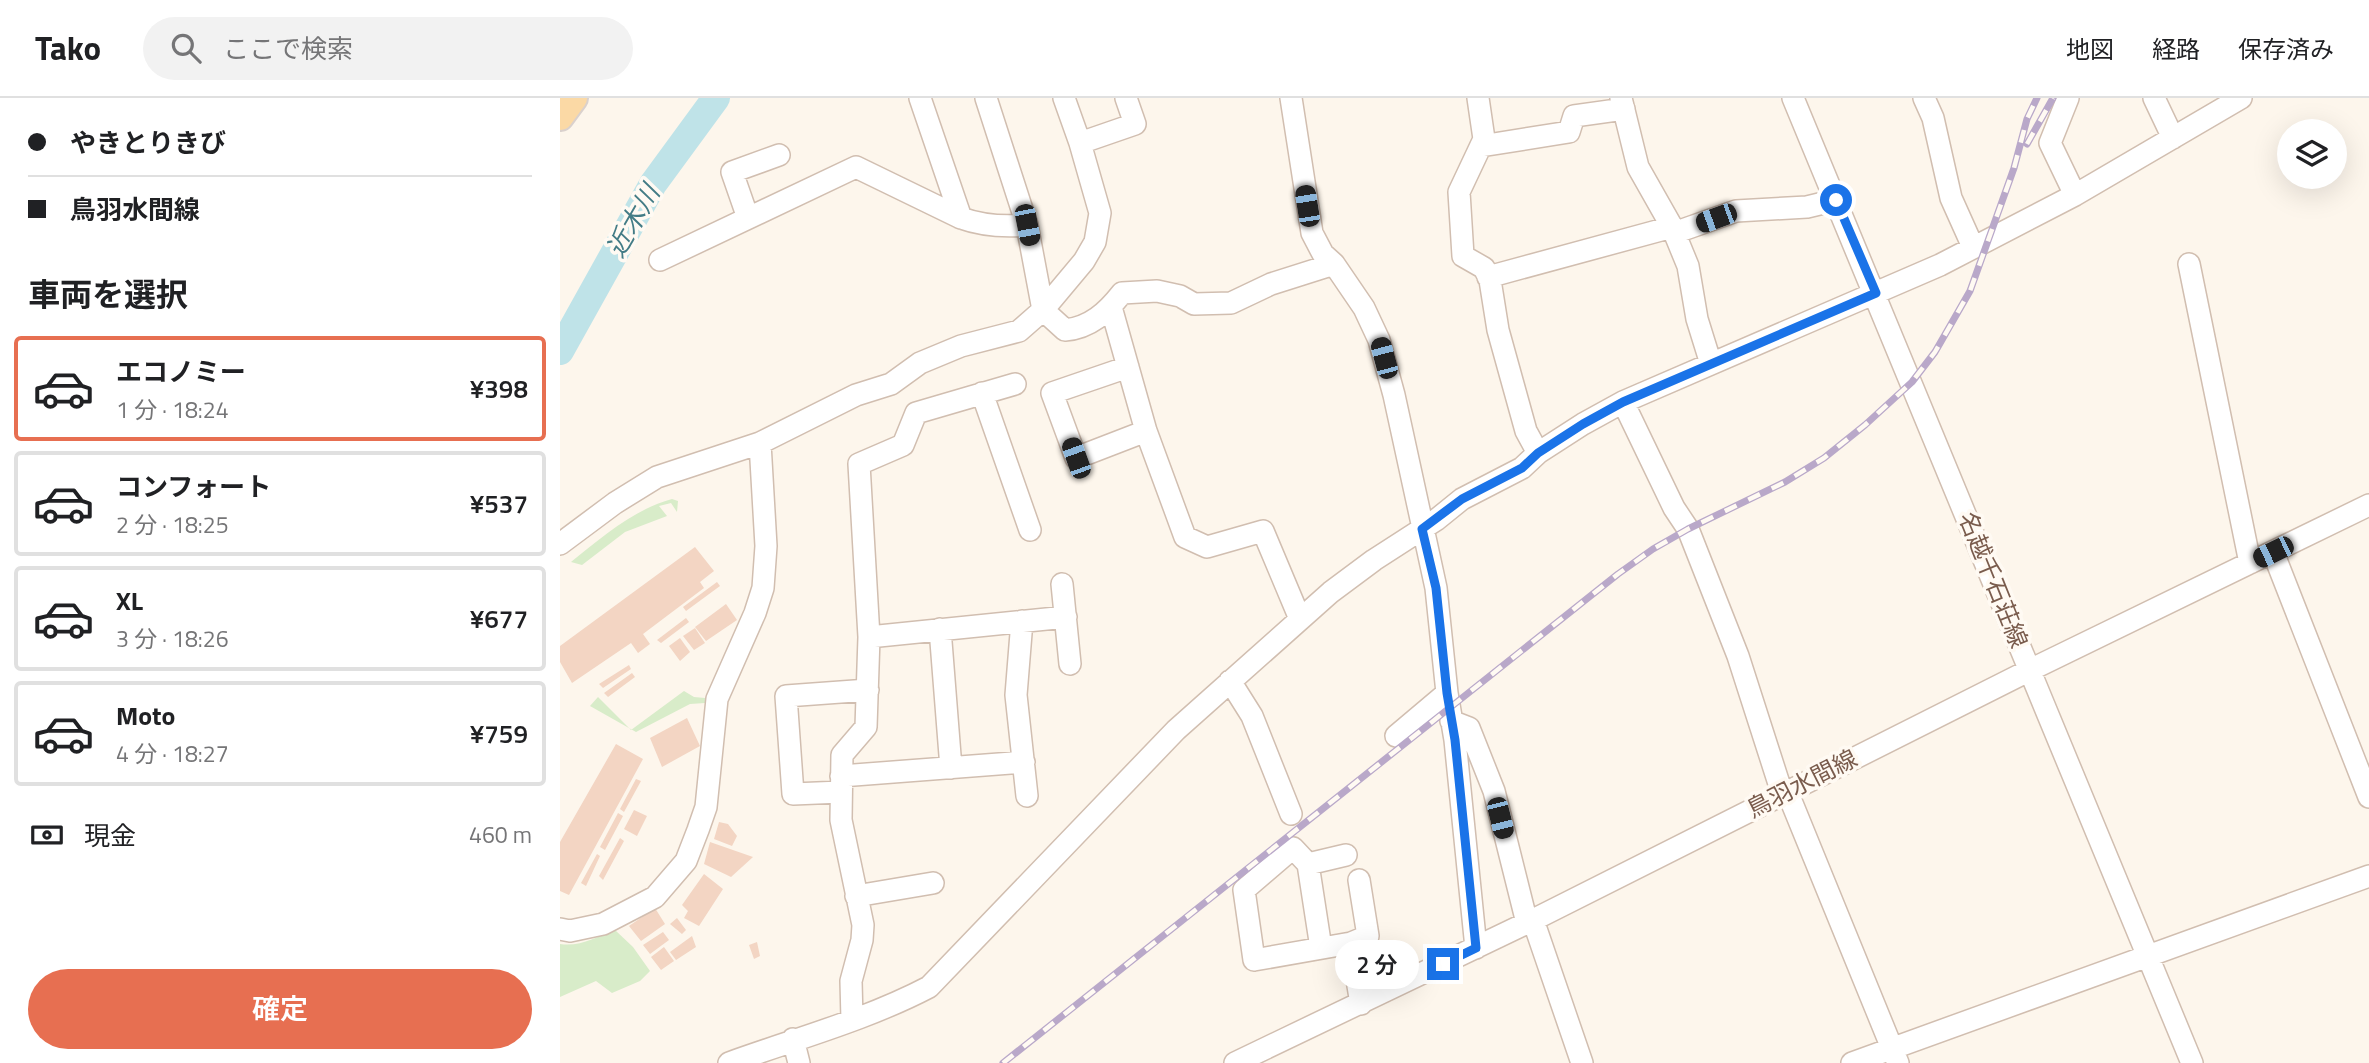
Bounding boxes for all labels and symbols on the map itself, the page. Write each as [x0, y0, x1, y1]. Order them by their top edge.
water label: 近木川 [596, 175, 670, 264]
car [1294, 184, 1321, 228]
route start [1820, 184, 1852, 216]
car [1693, 201, 1740, 235]
car [1013, 202, 1042, 248]
car [1369, 335, 1400, 381]
car [1059, 435, 1094, 481]
street label: 名越千石荘線 [1950, 506, 2038, 653]
car [2250, 533, 2297, 571]
street label: 鳥羽水間線 [1740, 740, 1863, 826]
car [1485, 795, 1516, 841]
callout: 2 分 [1334, 940, 1418, 988]
route end [1427, 948, 1459, 980]

